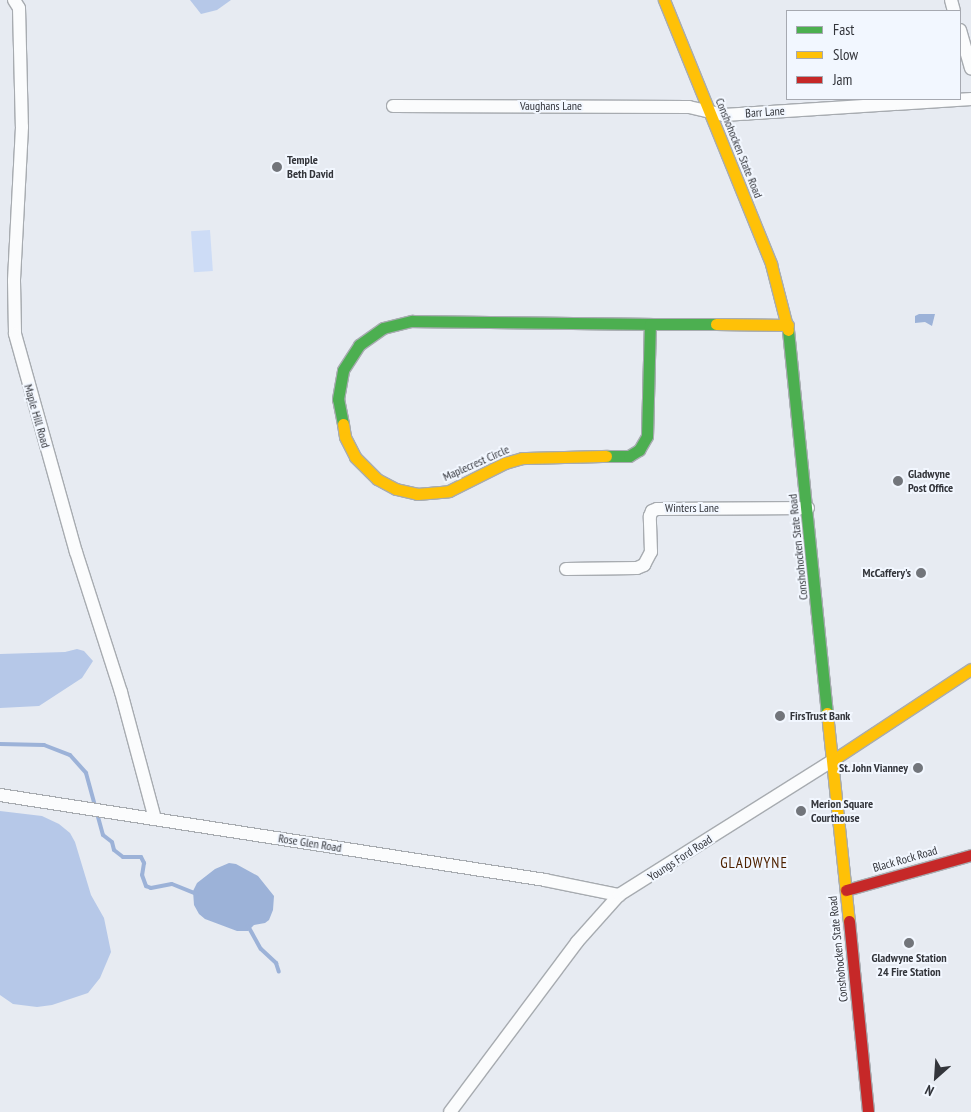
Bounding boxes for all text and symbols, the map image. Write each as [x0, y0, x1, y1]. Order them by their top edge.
legend [786, 10, 961, 100]
text: Fast [833, 20, 854, 39]
text: Slow [833, 45, 858, 64]
text: Jam [833, 70, 852, 89]
street label: Conshohocken State Road [712, 96, 766, 200]
street label: Vaughans Lane [520, 99, 582, 113]
street label: Barr Lane [745, 103, 785, 121]
place label: Temple Beth David [287, 153, 334, 181]
marker: Temple Beth David [271, 161, 283, 173]
street label: Maple Hill Road [21, 382, 53, 450]
street label: Maplecrest Circle [441, 442, 511, 484]
place label: Gladwyne Post Office [908, 467, 953, 495]
marker: Gladwyne Post Office [892, 475, 904, 487]
street label: Conshohocken State Road [785, 493, 811, 601]
street label: Winters Lane [665, 501, 719, 515]
place label: McCaffery's [863, 566, 911, 580]
marker: McCaffery's [915, 567, 927, 579]
place label: FirsTrust Bank [790, 709, 850, 723]
marker: FirsTrust Bank [774, 710, 786, 722]
place label: St. John Vianney [838, 761, 908, 775]
marker: St. John Vianney [912, 762, 924, 774]
place label: Merion Square Courthouse [811, 797, 873, 825]
marker: Merion Square Courthouse [795, 805, 807, 817]
street label: Rose Glen Road [277, 831, 343, 855]
street label: Youngs Ford Road [645, 832, 715, 884]
street label: Black Rock Road [871, 843, 939, 875]
district label: GLADWYNE [719, 854, 789, 872]
street label: Conshohocken State Road [825, 895, 851, 1003]
marker: Gladwyne Station 24 Fire Station [903, 937, 915, 949]
place label: Gladwyne Station 24 Fire Station [871, 951, 947, 979]
north arrow [911, 1052, 961, 1102]
text: N [922, 1081, 937, 1100]

